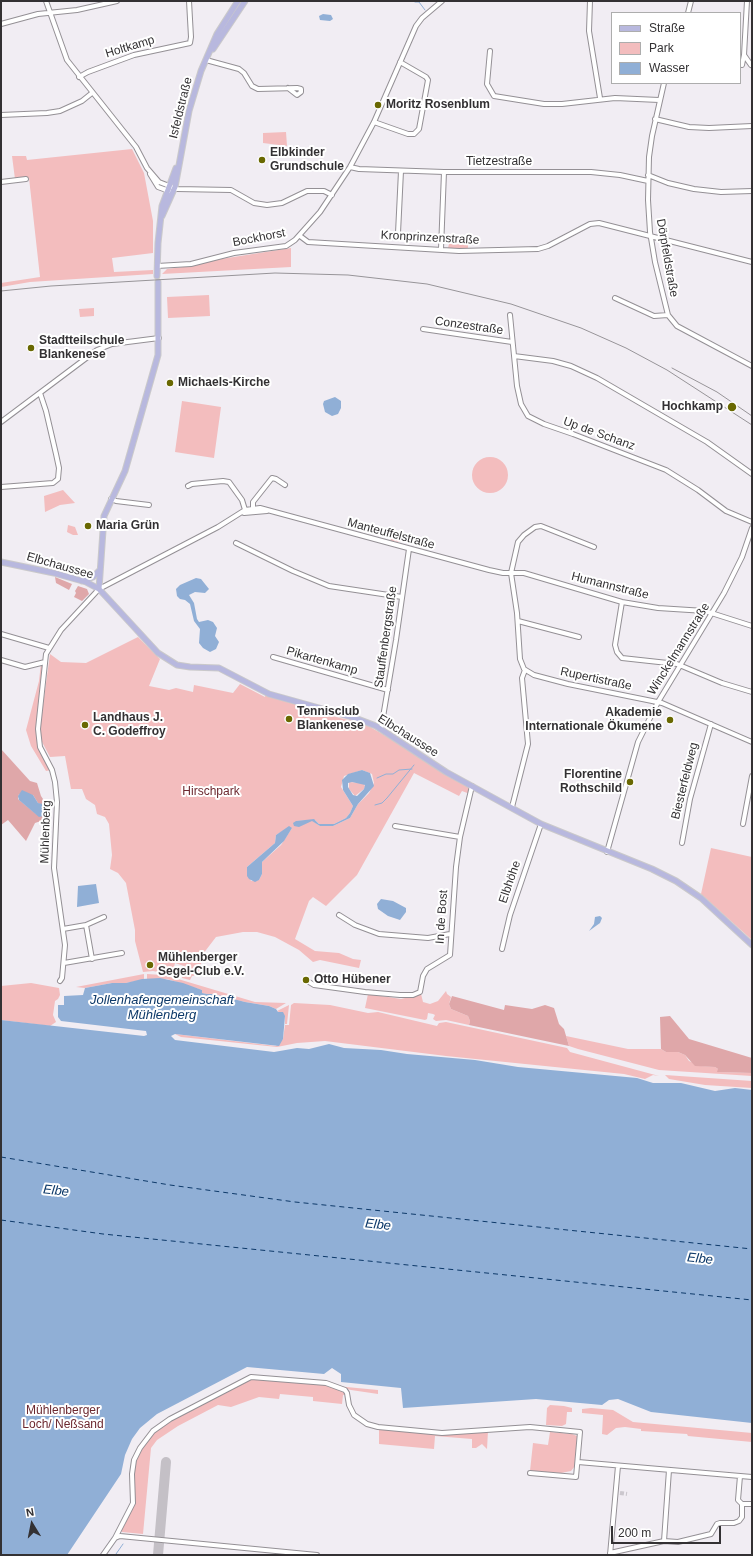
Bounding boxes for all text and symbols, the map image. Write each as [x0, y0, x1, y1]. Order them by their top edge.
legend [611, 12, 741, 84]
text: Straße [649, 21, 685, 35]
street label: Holtkamp [104, 33, 156, 61]
text: Park [649, 41, 674, 55]
text: Wasser [649, 61, 689, 75]
street label: Isfeldstraße [166, 76, 196, 140]
place label: Moritz Rosenblum [386, 98, 490, 112]
marker: Moritz Rosenblum [373, 100, 383, 110]
place label: Elbkinder Grundschule [270, 146, 344, 174]
marker: Elbkinder Grundschule [257, 155, 267, 165]
street label: Tietzestraße [466, 155, 532, 169]
street label: Dörpfeldstraße [653, 218, 681, 298]
street label: Bockhorst [231, 226, 287, 250]
street label: Kronprinzenstraße [380, 228, 480, 248]
street label: Conzestraße [434, 314, 504, 338]
place label: Stadtteilschule Blankenese [39, 334, 124, 362]
marker: Stadtteilschule Blankenese [26, 343, 36, 353]
place label: Michaels-Kirche [178, 376, 270, 390]
marker: Michaels-Kirche [165, 378, 175, 388]
place label: Hochkamp [662, 400, 723, 414]
marker: Hochkamp [726, 401, 738, 413]
street label: Up de Schanz [561, 414, 637, 454]
street label: Manteuffelstraße [346, 515, 436, 553]
place label: Maria Grün [96, 519, 159, 533]
marker: Maria Grün [83, 521, 93, 531]
street label: Elbchaussee [25, 550, 95, 582]
street label: Humannstraße [570, 569, 650, 603]
street label: Stauffenbergstraße [372, 585, 400, 689]
street label: Winckelmannstraße [645, 600, 713, 698]
street label: Pikartenkamp [285, 644, 359, 678]
street label: Rupertistraße [559, 664, 633, 694]
place label: Tennisclub Blankenese [297, 705, 364, 733]
place label: Akademie Internationale Ökumene [525, 706, 662, 734]
place label: Landhaus J. C. Godeffroy [93, 711, 166, 739]
street label: Elbchaussee [375, 712, 441, 760]
marker: Tennisclub Blankenese [284, 714, 294, 724]
marker: Akademie Internationale Ökumene [665, 715, 675, 725]
marker: Landhaus J. C. Godeffroy [80, 720, 90, 730]
street label: Biesterfeldweg [668, 741, 702, 821]
place label: Florentine Rothschild [560, 768, 622, 796]
marker: Florentine Rothschild [625, 777, 635, 787]
park label: Hirschpark [182, 785, 240, 799]
street label: Mühlenberg [38, 800, 54, 864]
street label: Elbhöhe [496, 859, 524, 905]
street label: In de Bost [433, 890, 451, 944]
place label: Mühlenberger Segel-Club e.V. [158, 951, 244, 979]
marker: Mühlenberger Segel-Club e.V. [145, 960, 155, 970]
place label: Otto Hübener [314, 973, 391, 987]
marker: Otto Hübener [301, 975, 311, 985]
water label: Jollenhafengemeinschaft Mühlenberg [90, 992, 234, 1023]
water label: Elbe [42, 1182, 70, 1200]
water label: Elbe [364, 1216, 392, 1234]
water label: Elbe [686, 1250, 714, 1268]
park label: Mühlenberger Loch/ Neßsand [22, 1404, 104, 1432]
north arrow [12, 1504, 52, 1544]
text: N [25, 1506, 35, 1519]
scale bar [613, 1518, 723, 1544]
text: 200 m [618, 1526, 651, 1540]

